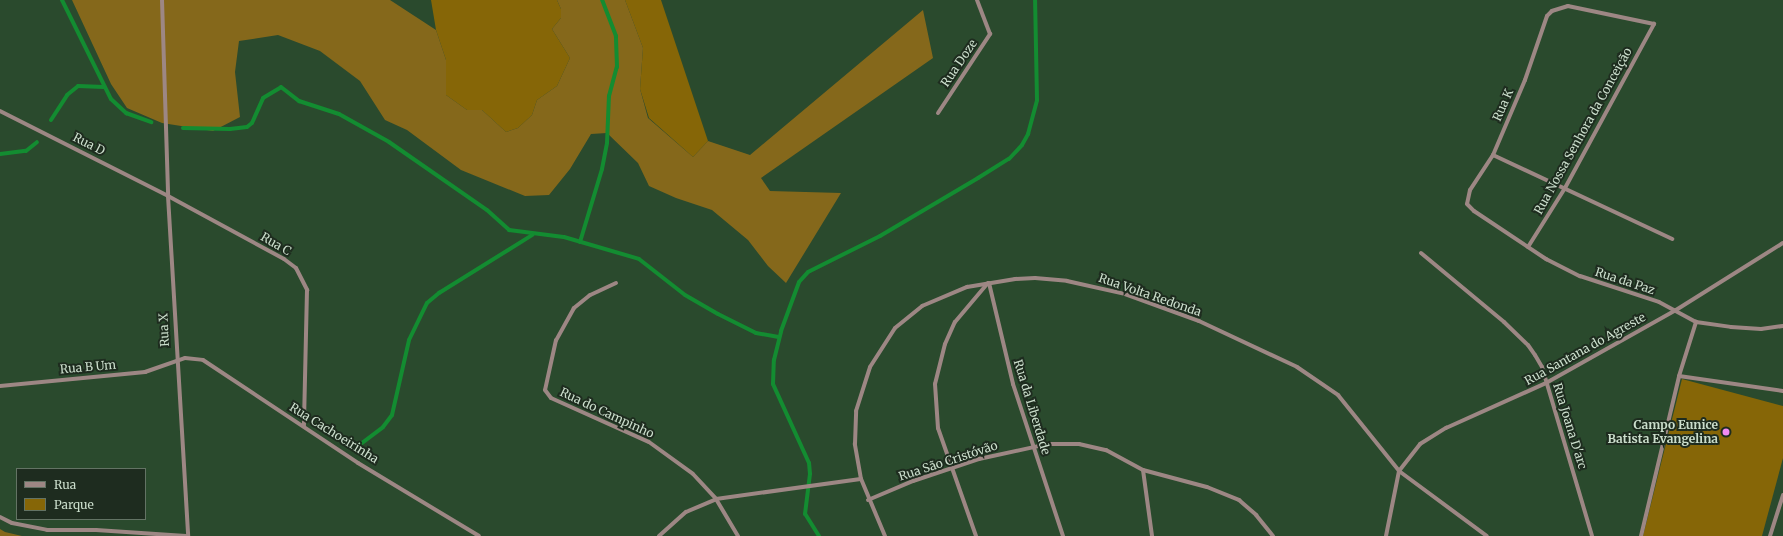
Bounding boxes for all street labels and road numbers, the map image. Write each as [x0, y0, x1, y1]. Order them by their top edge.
street label: Rua Doze [938, 37, 980, 89]
street label: Rua Nossa Senhora da Conceição [1531, 45, 1635, 217]
street label: Rua K [1490, 87, 1516, 123]
street label: Rua D [71, 130, 107, 158]
street label: Rua C [258, 230, 294, 258]
street label: Rua da Paz [1593, 265, 1657, 297]
street label: Rua Volta Redonda [1097, 271, 1203, 319]
street label: Rua Santana do Agreste [1522, 310, 1648, 388]
street label: Rua X [156, 313, 172, 347]
street label: Rua B Um [59, 357, 117, 377]
street label: Rua da Liberdade [1011, 358, 1053, 456]
street label: Rua Joana D'arc [1550, 381, 1590, 471]
street label: Rua do Campinho [558, 385, 656, 441]
street label: Rua Cachoeirinha [287, 400, 381, 466]
street label: Rua São Cristóvão [897, 438, 999, 484]

